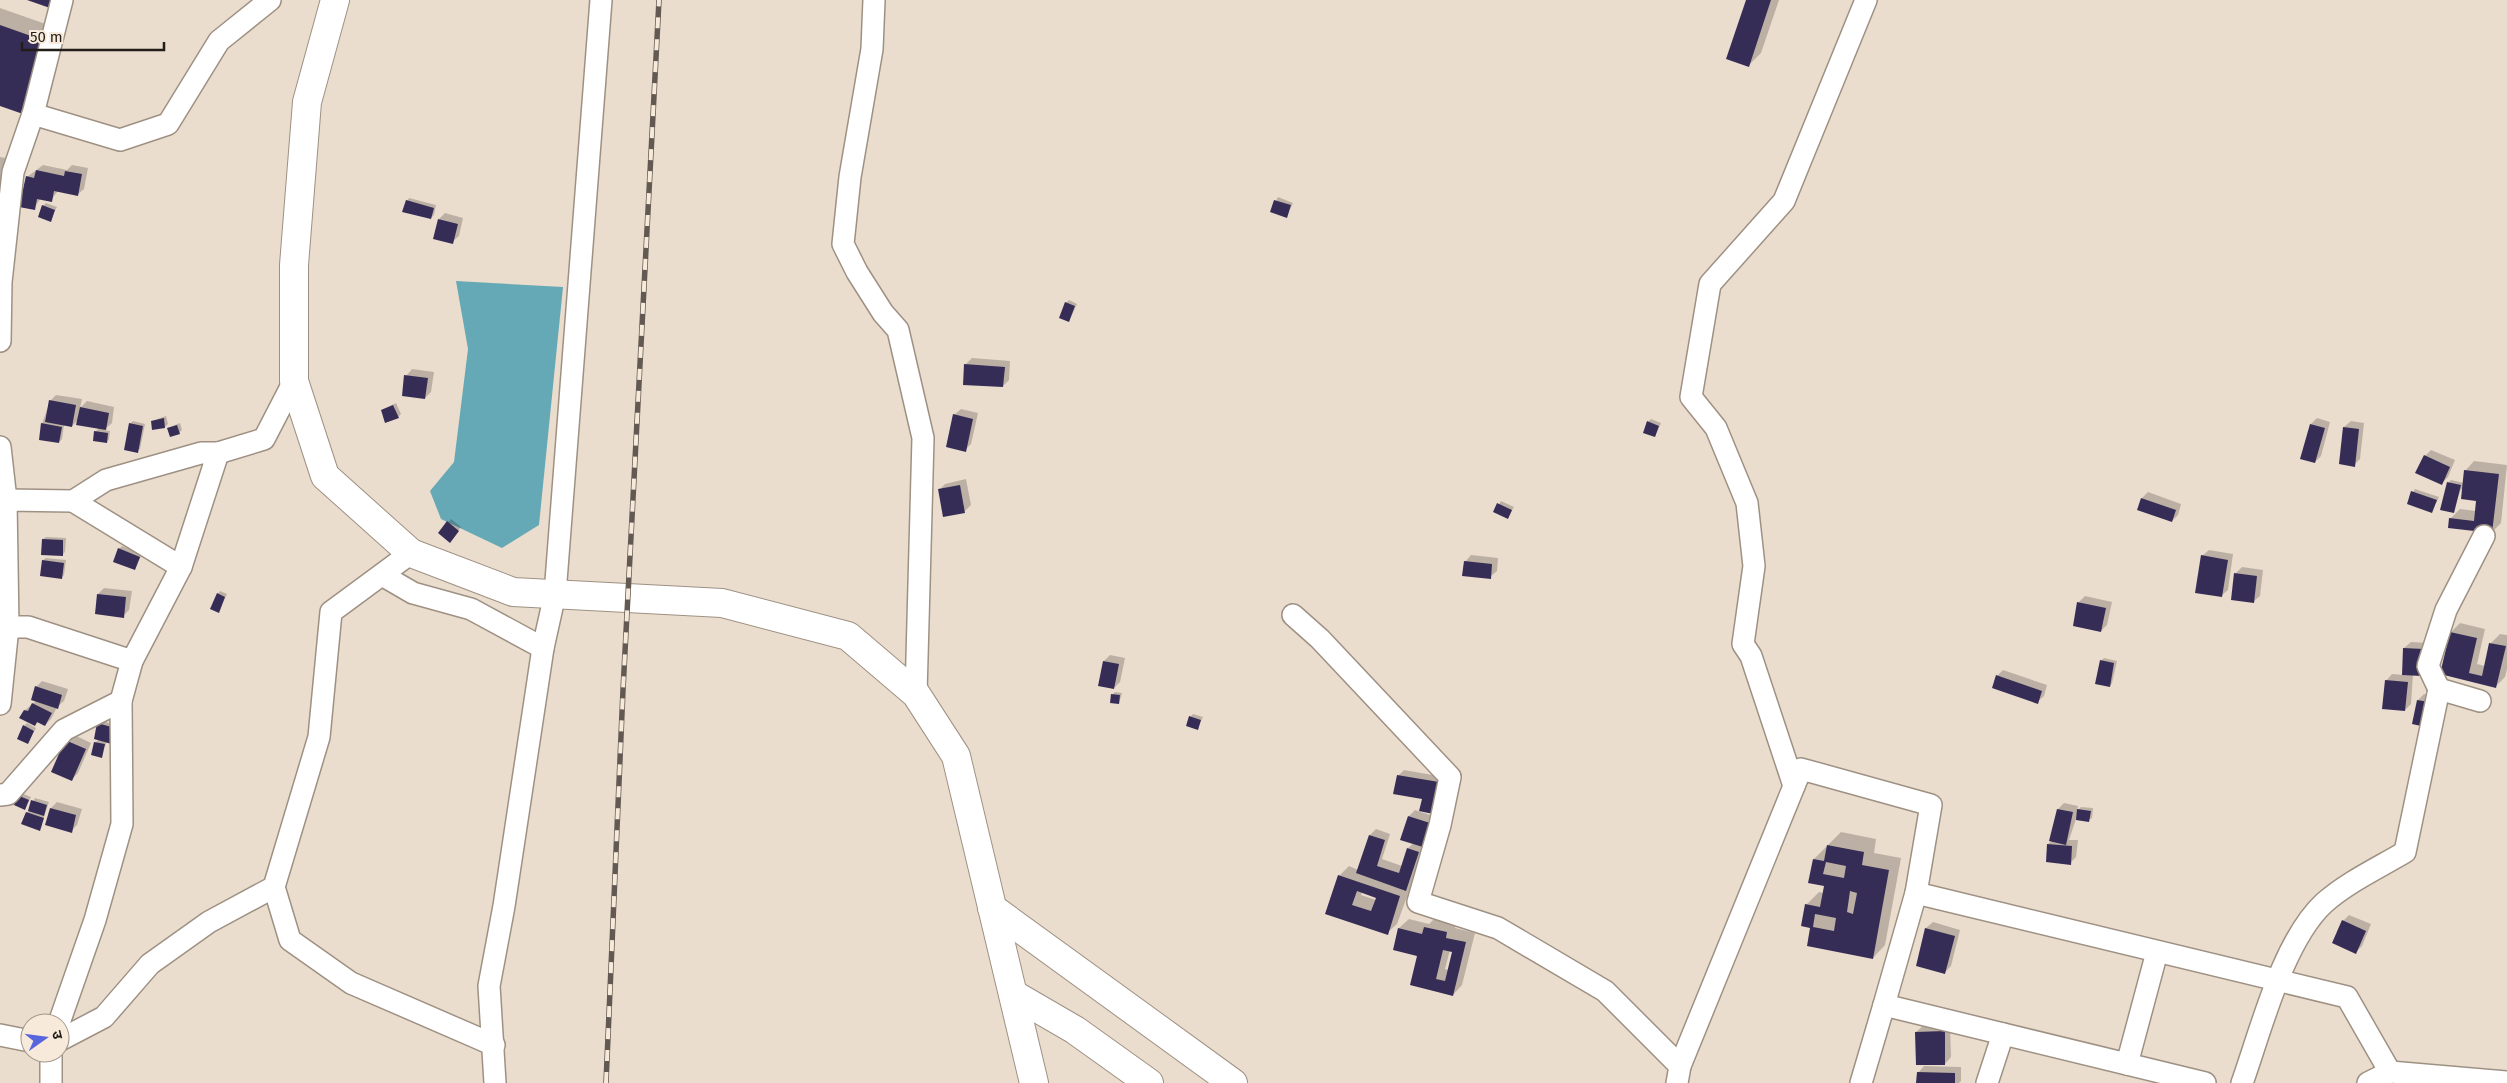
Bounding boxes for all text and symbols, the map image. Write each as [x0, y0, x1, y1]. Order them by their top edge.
scale bar [22, 20, 165, 52]
text: 50 m [30, 28, 63, 46]
north arrow [20, 1013, 70, 1063]
text: उ [48, 1029, 67, 1042]

